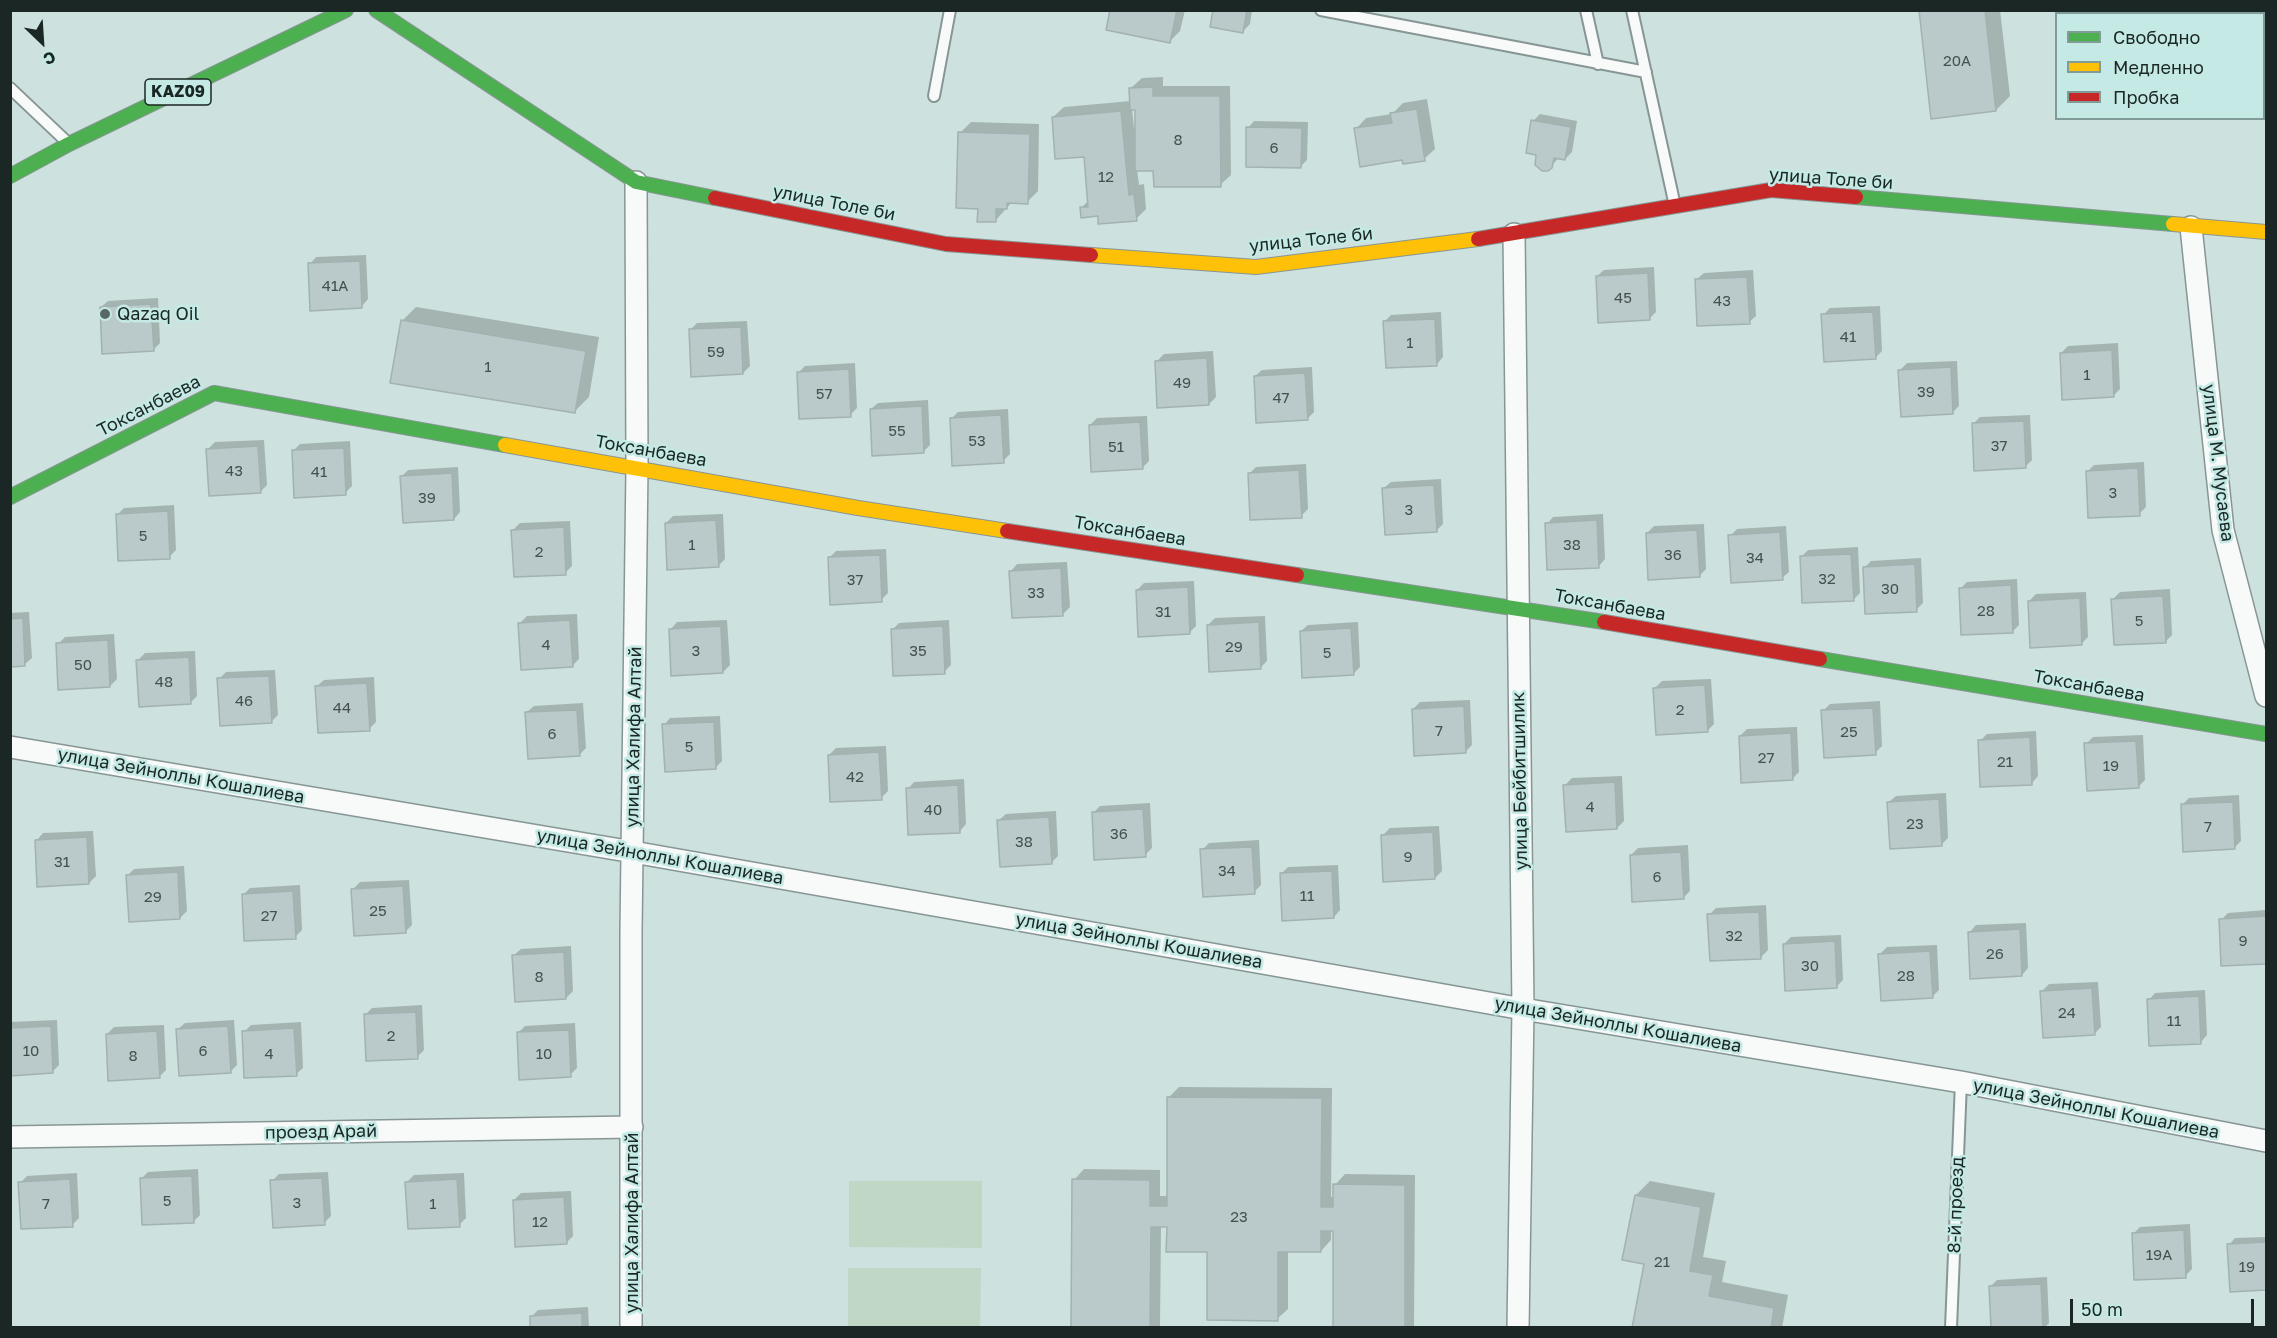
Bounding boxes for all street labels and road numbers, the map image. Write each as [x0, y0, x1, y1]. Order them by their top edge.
road number: KAZ09 [145, 79, 211, 105]
street label: улица Толе би [1768, 164, 1894, 194]
street label: улица Толе би [771, 181, 897, 225]
street label: улица Толе би [1248, 223, 1374, 257]
street label: Токсанбаева [94, 371, 204, 441]
street label: улица М. Мусаева [2198, 383, 2238, 543]
street label: Токсанбаева [594, 431, 708, 471]
street label: Токсанбаева [1073, 511, 1187, 551]
street label: Токсанбаева [1553, 585, 1667, 625]
street label: улица Халифа Алтай [622, 646, 646, 828]
street label: Токсанбаева [2032, 666, 2146, 706]
street label: улица Бейбитшилик [1508, 692, 1532, 870]
street label: улица Зейноллы Кошалиева [56, 744, 306, 808]
street label: улица Зейноллы Кошалиева [535, 825, 785, 889]
street label: улица Зейноллы Кошалиева [1014, 909, 1264, 973]
street label: улица Зейноллы Кошалиева [1493, 993, 1743, 1057]
street label: улица Зейноллы Кошалиева [1971, 1074, 2221, 1144]
street label: проезд Арай [265, 1120, 377, 1144]
street label: улица Халифа Алтай [621, 1132, 643, 1314]
street label: 8-й проезд [1944, 1156, 1968, 1254]

